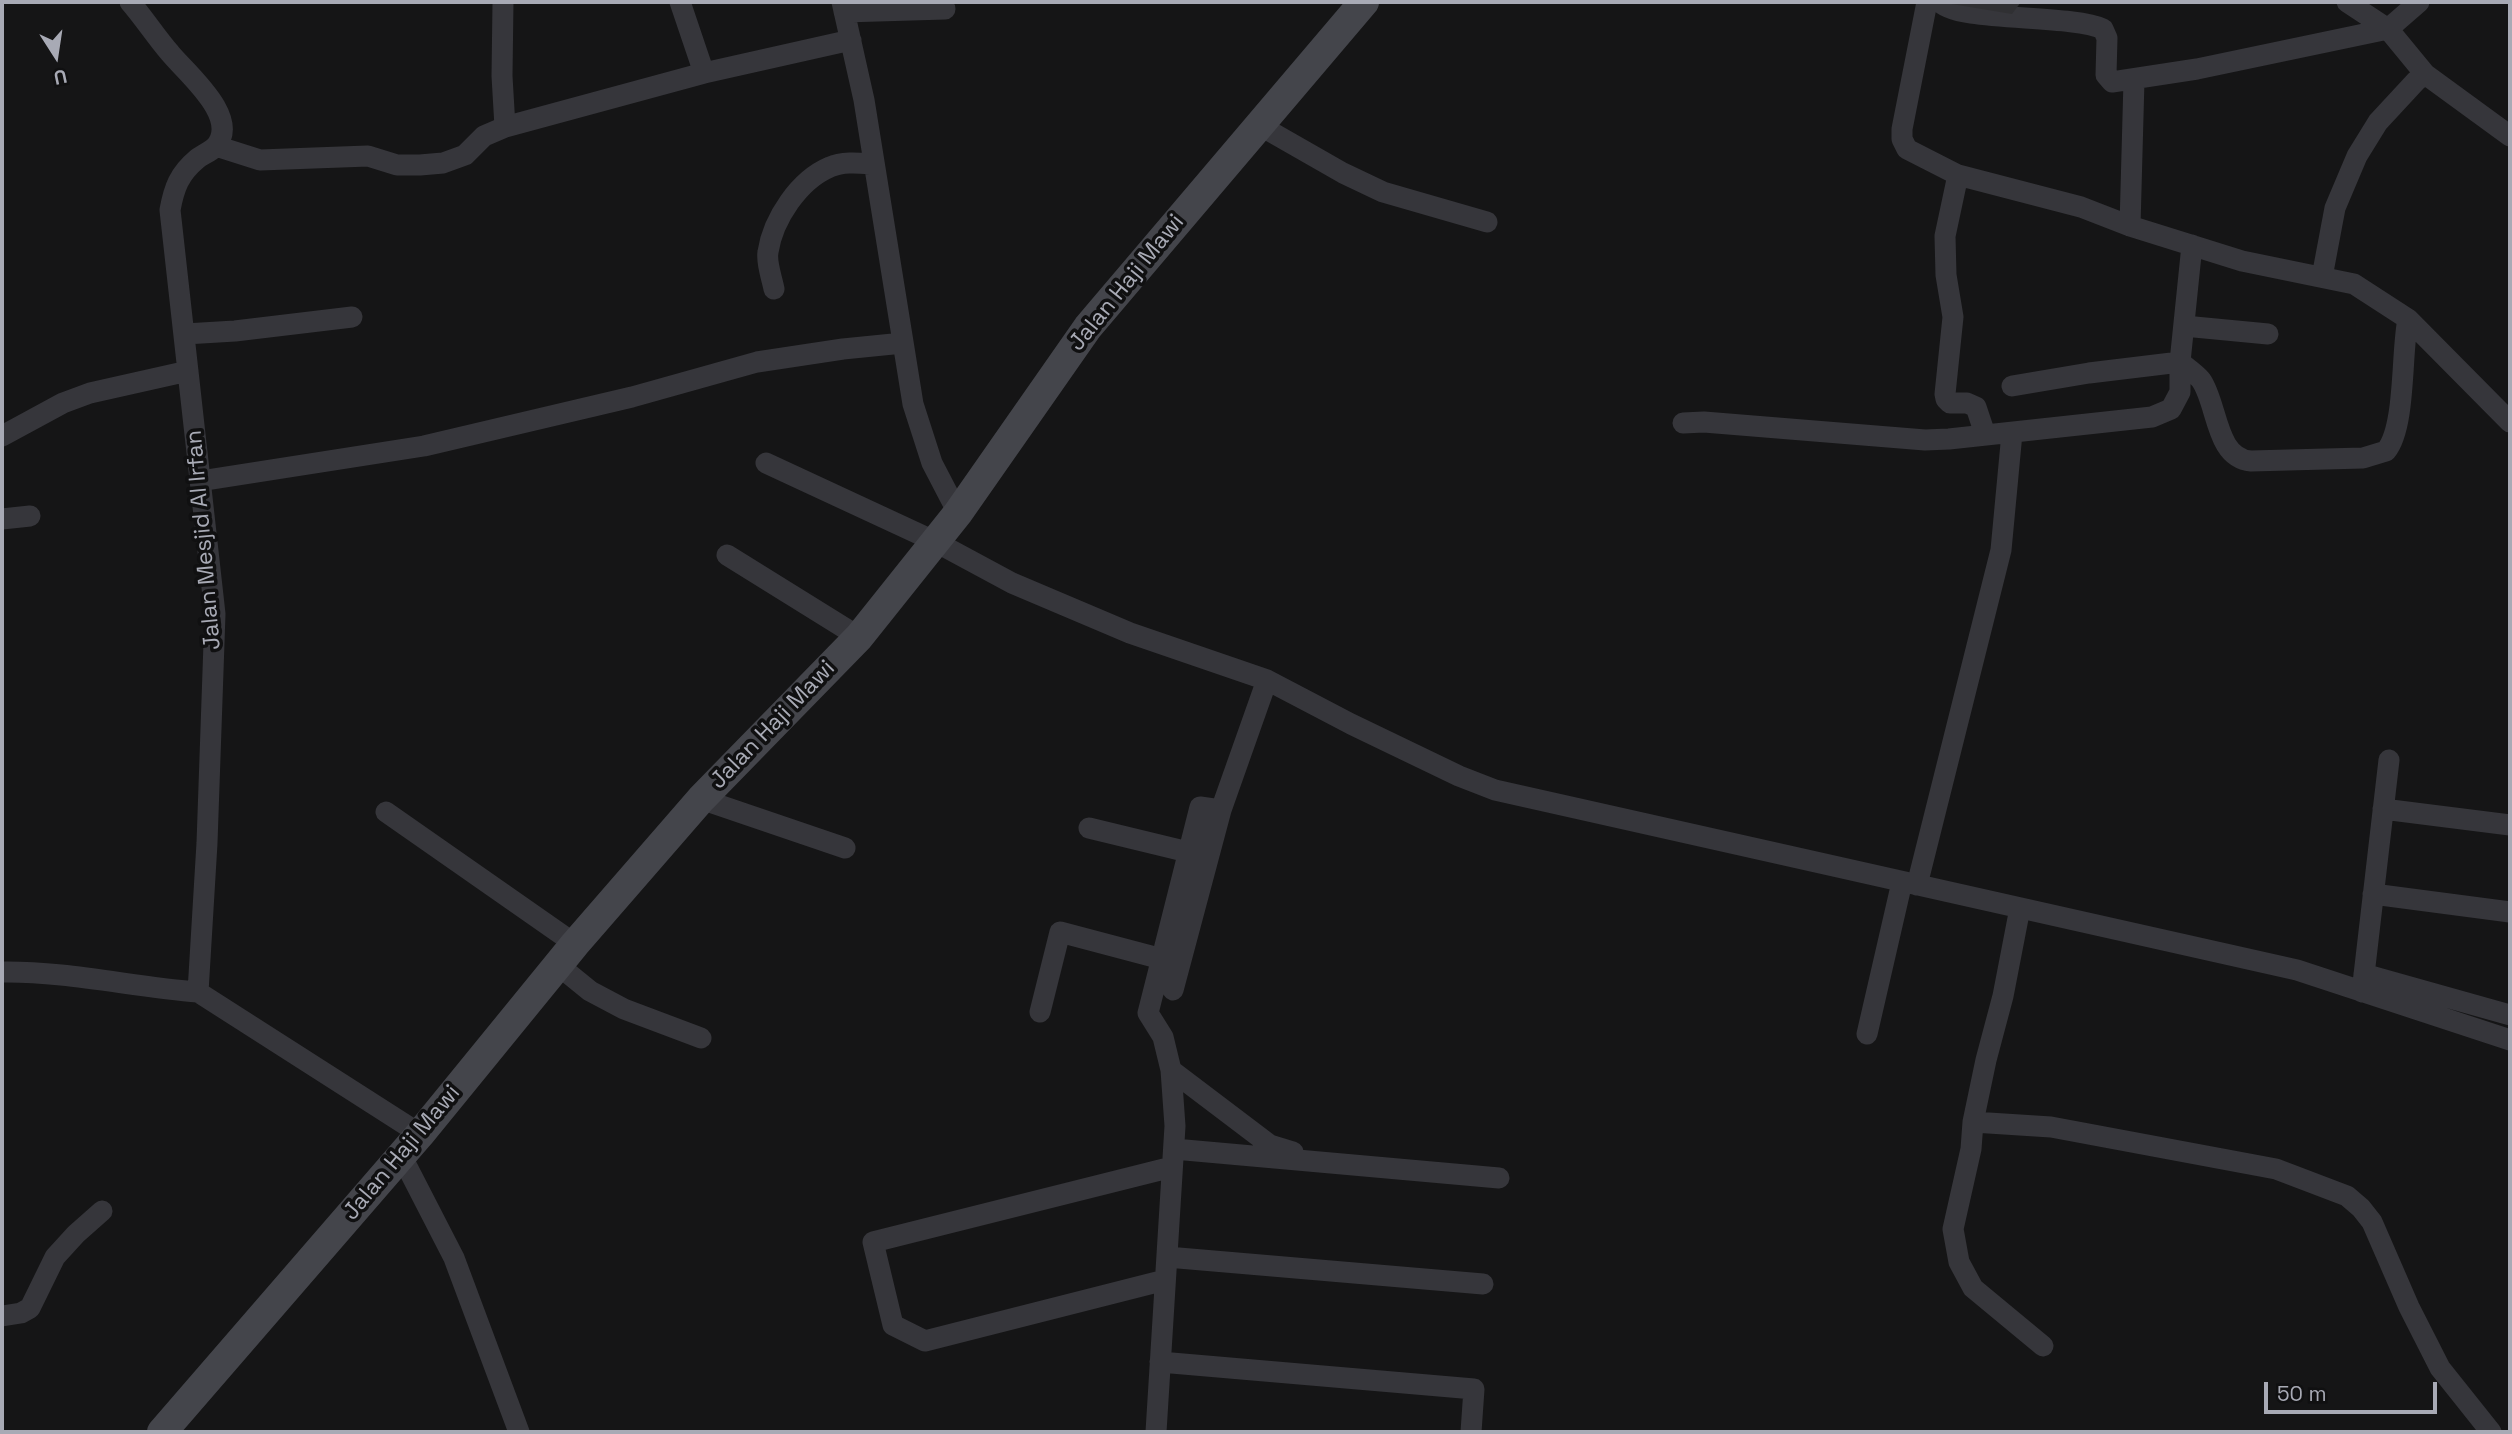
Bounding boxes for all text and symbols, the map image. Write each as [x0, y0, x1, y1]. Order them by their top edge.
north arrow [21, 21, 91, 91]
text: U [52, 63, 69, 91]
street label: Jalan Haji Mawi [1064, 209, 1190, 357]
street label: Jalan Mesjid Al Irfan [181, 429, 227, 651]
street label: Jalan Haji Mawi [705, 655, 841, 795]
street label: Jalan Haji Mawi [338, 1080, 466, 1226]
scale bar [2267, 1368, 2440, 1412]
text: 50 m [2277, 1380, 2327, 1407]

